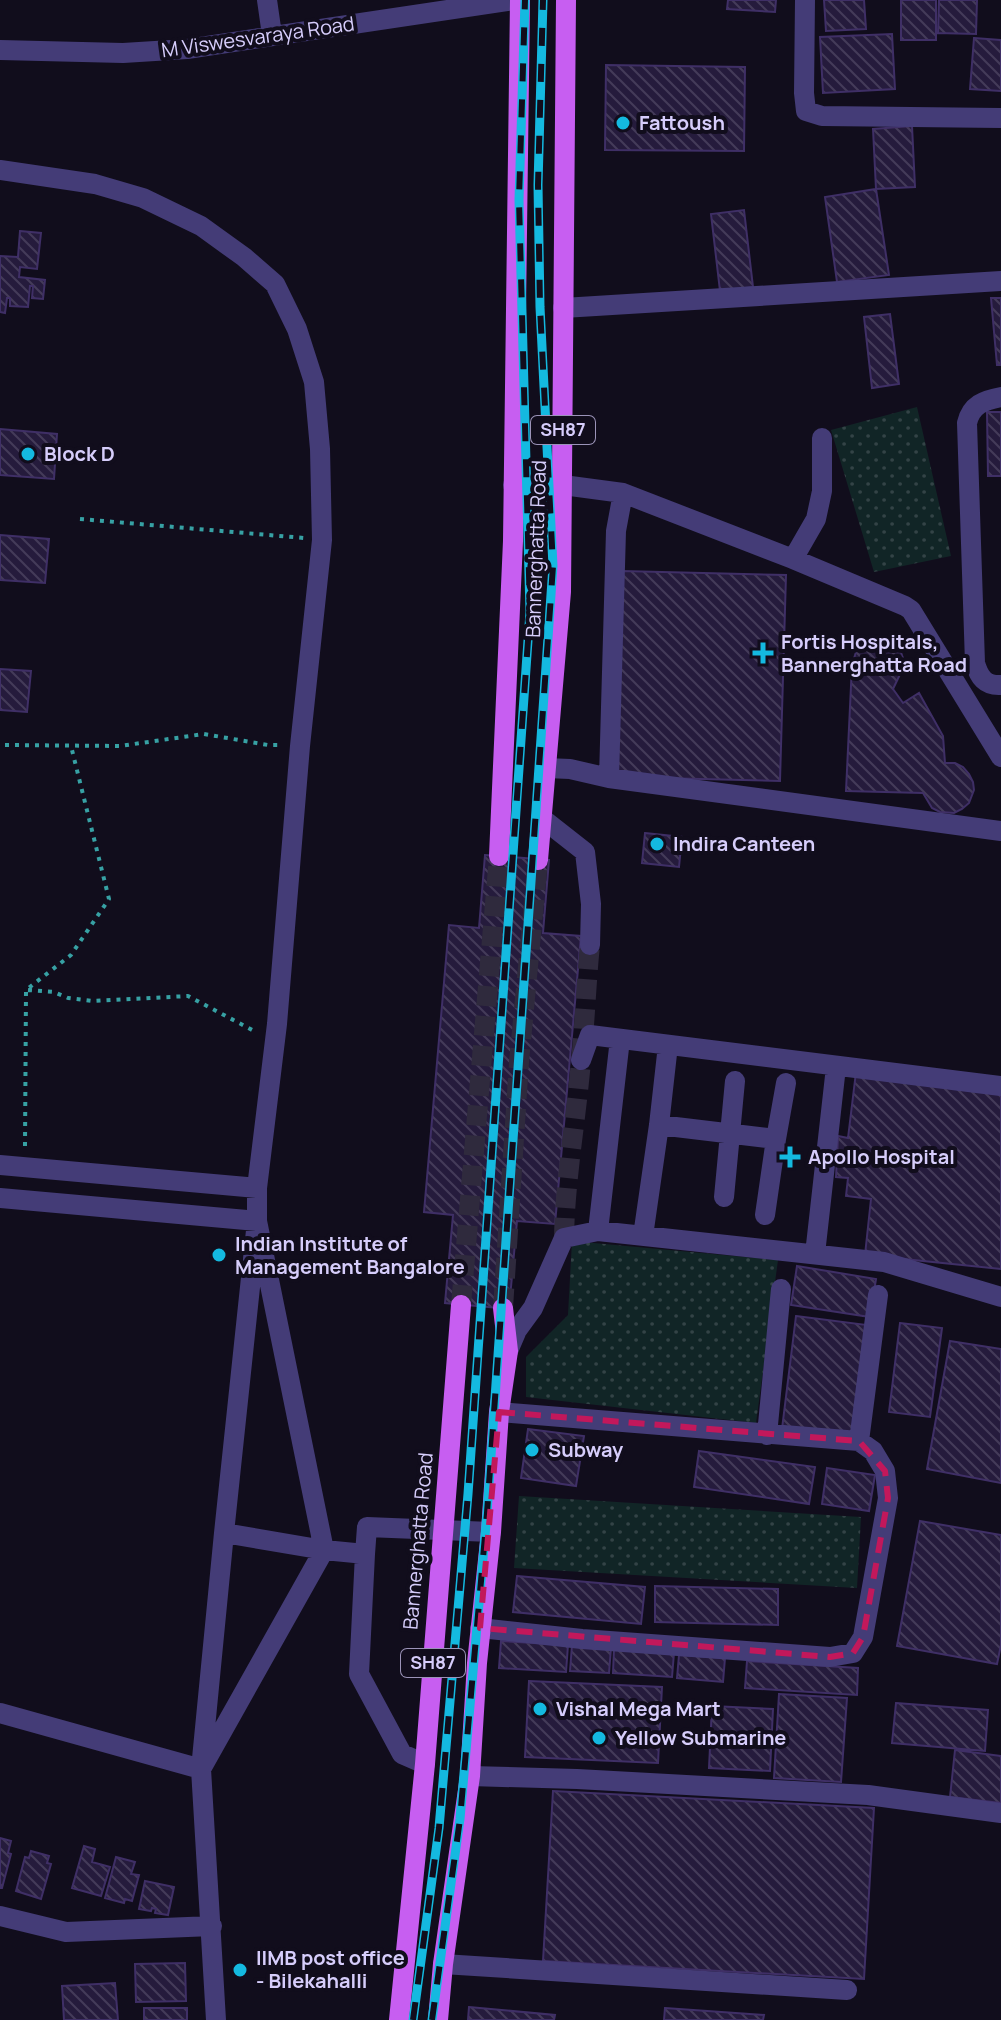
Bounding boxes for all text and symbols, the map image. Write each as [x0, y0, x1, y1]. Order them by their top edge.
street label: M Viswesvaraya Road [160, 10, 356, 63]
place label: Fattoush [639, 109, 725, 136]
marker: Fattoush [614, 114, 632, 132]
road number: SH87 [531, 416, 595, 444]
place label: Block D [44, 440, 115, 467]
marker: Block D [19, 445, 37, 463]
street label: Bannerghatta Road [519, 460, 552, 638]
place label: Fortis Hospitals, Bannerghatta Road [781, 628, 967, 678]
marker: Fortis Hospitals, Bannerghatta Road [752, 642, 774, 664]
place label: Indira Canteen [673, 830, 815, 857]
marker: Indira Canteen [648, 835, 666, 853]
place label: Apollo Hospital [808, 1143, 955, 1170]
marker: Apollo Hospital [779, 1146, 801, 1168]
place label: Indian Institute of Management Bangalore [235, 1230, 465, 1280]
marker: Indian Institute of Management Bangalore [210, 1246, 228, 1264]
place label: Subway [548, 1436, 624, 1463]
marker: Subway [523, 1441, 541, 1459]
street label: Bannerghatta Road [396, 1451, 439, 1631]
road number: SH87 [401, 1649, 465, 1677]
place label: Vishal Mega Mart [556, 1695, 721, 1722]
marker: Vishal Mega Mart [531, 1700, 549, 1718]
place label: Yellow Submarine [615, 1724, 786, 1751]
marker: Yellow Submarine [590, 1729, 608, 1747]
place label: IIMB post office - Bilekahalli [256, 1944, 405, 1994]
marker: IIMB post office - Bilekahalli [231, 1961, 249, 1979]

